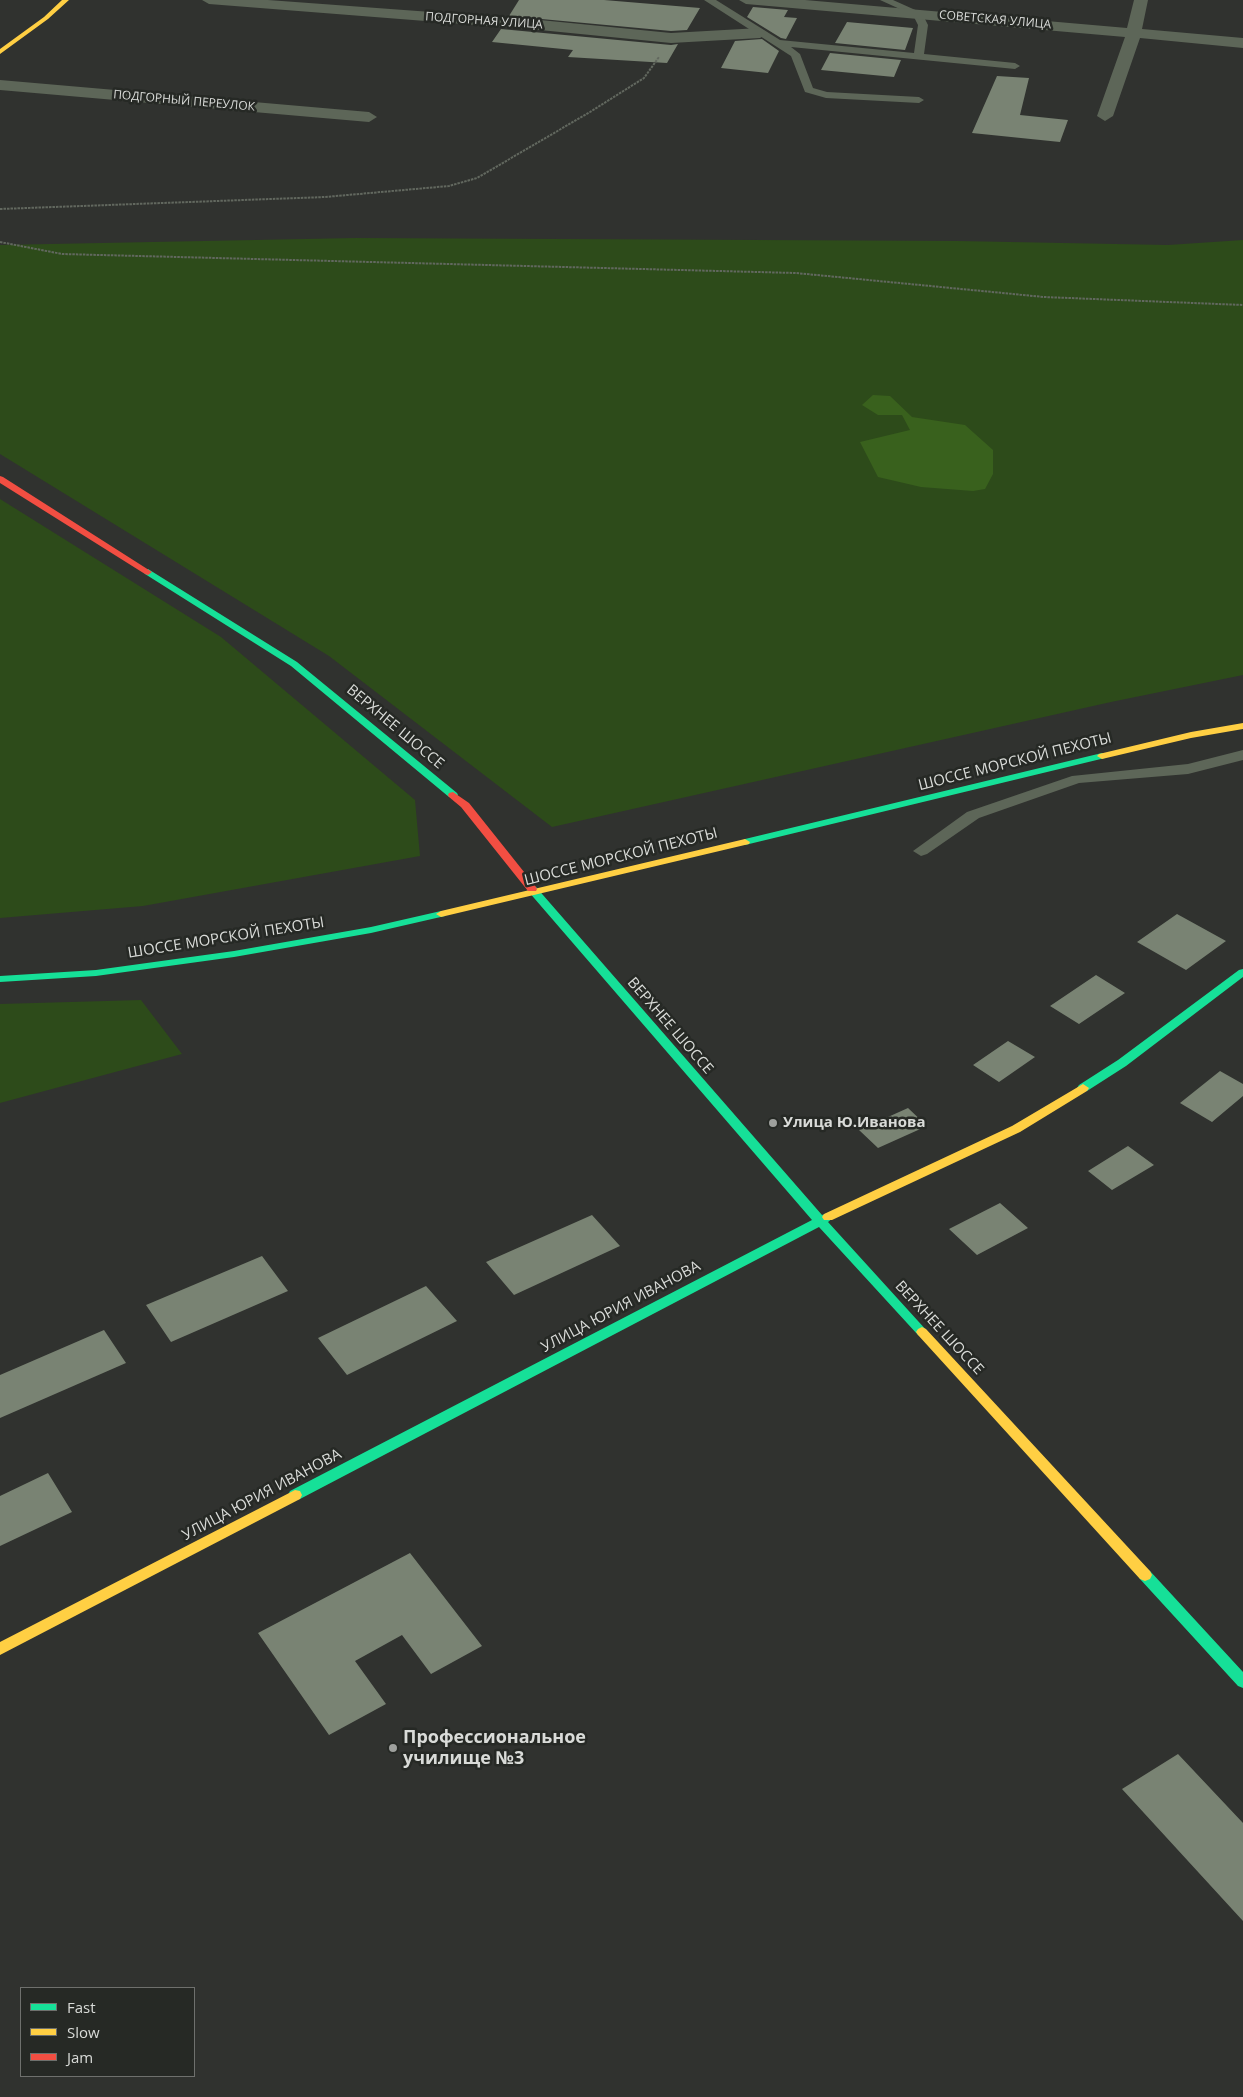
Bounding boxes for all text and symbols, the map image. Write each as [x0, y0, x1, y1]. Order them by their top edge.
street label: СОВЕТСКАЯ УЛИЦА [938, 8, 1052, 32]
street label: ПОДГОРНАЯ УЛИЦА [425, 10, 543, 32]
street label: ПОДГОРНЫЙ ПЕРЕУЛОК [113, 88, 255, 114]
street label: ВЕРХНЕЕ ШОССЕ [343, 681, 447, 773]
street label: ШОССЕ МОРСКОЙ ПЕХОТЫ [916, 729, 1114, 795]
street label: ШОССЕ МОРСКОЙ ПЕХОТЫ [522, 824, 720, 890]
street label: ШОССЕ МОРСКОЙ ПЕХОТЫ [127, 914, 325, 962]
street label: ВЕРХНЕЕ ШОССЕ [623, 974, 717, 1078]
place label: Улица Ю.Иванова [783, 1114, 926, 1132]
marker: Улица Ю.Иванова [767, 1117, 779, 1129]
street label: УЛИЦА ЮРИЯ ИВАНОВА [538, 1257, 704, 1357]
street label: ВЕРХНЕЕ ШОССЕ [891, 1277, 987, 1379]
street label: УЛИЦА ЮРИЯ ИВАНОВА [179, 1445, 345, 1545]
place label: Профессиональное училище №3 [403, 1727, 586, 1770]
marker: Профессиональное училище №3 [387, 1742, 399, 1754]
legend [20, 1987, 195, 2077]
text: Fast [67, 1997, 96, 2017]
text: Slow [67, 2022, 100, 2042]
text: Jam [67, 2047, 93, 2067]

